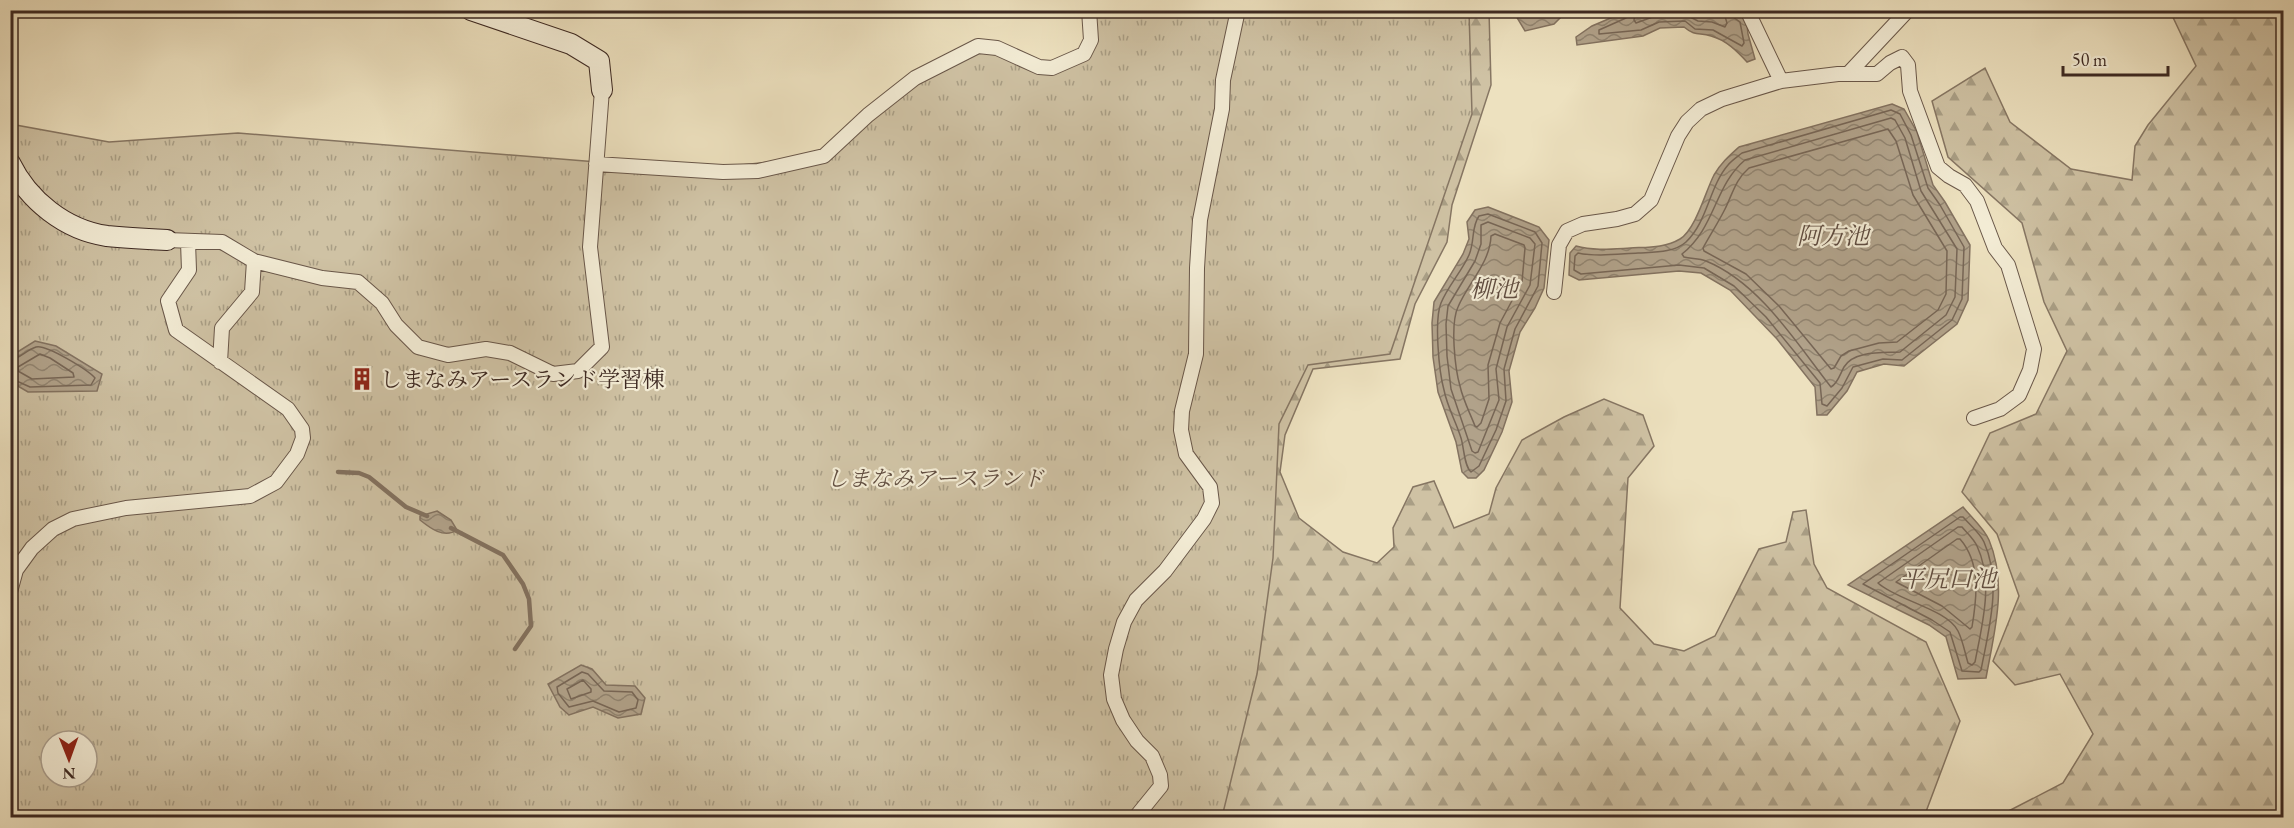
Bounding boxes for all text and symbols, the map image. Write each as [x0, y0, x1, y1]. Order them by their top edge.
scale bar [2063, 39, 2168, 77]
text: 50 m [2072, 48, 2107, 71]
water label: 阿方池 [1797, 220, 1872, 251]
water label: 柳池 [1470, 273, 1521, 304]
place label: しまなみアースランド学習棟 [380, 365, 664, 394]
building icon: しまなみアースランド学習棟 [349, 366, 375, 392]
park label: しまなみアースランド [826, 464, 1045, 493]
water label: 平尻口池 [1900, 563, 1999, 594]
north arrow [39, 729, 99, 789]
text: N [63, 763, 76, 784]

